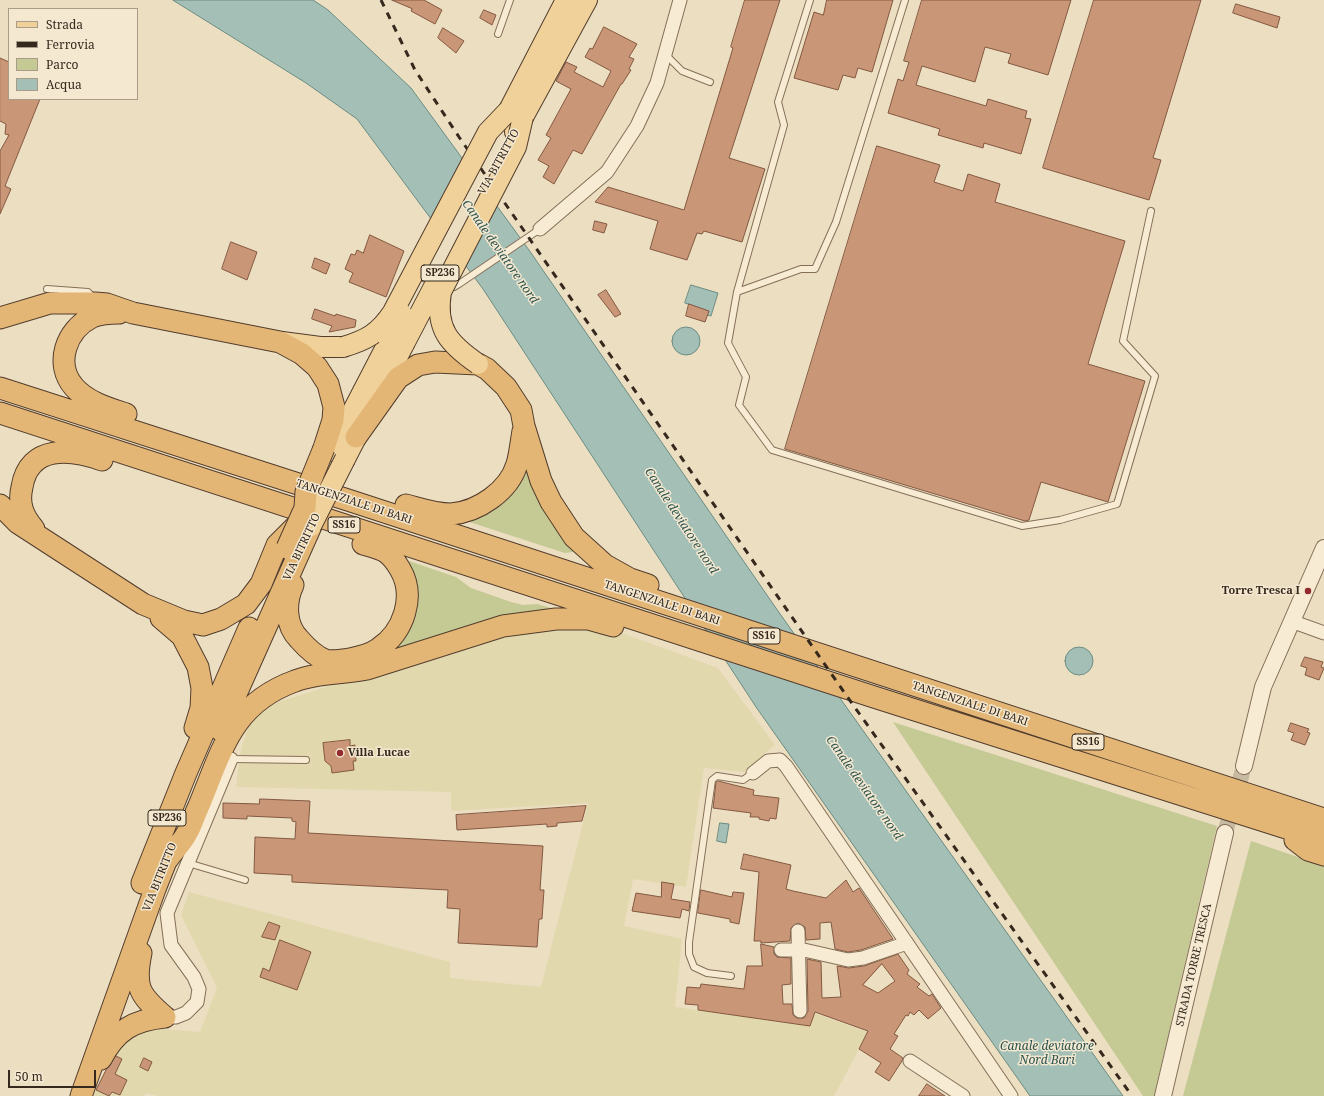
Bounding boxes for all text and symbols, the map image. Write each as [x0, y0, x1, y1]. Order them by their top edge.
legend [8, 8, 138, 100]
text: Strada [46, 16, 83, 33]
text: Ferrovia [46, 36, 95, 53]
text: Parco [46, 56, 78, 73]
text: Acqua [46, 76, 82, 93]
street label: VIA BITRITTO [476, 127, 522, 197]
water label: Canale deviatore nord [459, 197, 541, 307]
road number: SP236 [421, 265, 459, 281]
water label: Canale deviatore nord [641, 465, 721, 577]
street label: TANGENZIALE DI BARI [294, 477, 414, 527]
street label: VIA BITRITTO [281, 511, 323, 583]
road number: SS16 [328, 517, 360, 533]
street label: TANGENZIALE DI BARI [602, 578, 722, 628]
place label: Torre Tresca I [1222, 584, 1300, 598]
marker: Torre Tresca I [1303, 586, 1313, 596]
road number: SS16 [748, 628, 780, 644]
street label: TANGENZIALE DI BARI [910, 679, 1030, 729]
water label: Canale deviatore nord [823, 733, 905, 843]
road number: SS16 [1072, 734, 1104, 750]
place label: Villa Lucae [348, 746, 410, 760]
marker: Villa Lucae [335, 748, 345, 758]
road number: SP236 [148, 810, 186, 826]
street label: VIA BITRITTO [140, 841, 180, 913]
street label: STRADA TORRE TRESCA [1173, 902, 1215, 1028]
water label: Canale deviatore Nord Bari [1000, 1040, 1094, 1068]
scale bar [10, 1062, 98, 1088]
text: 50 m [15, 1068, 43, 1085]

